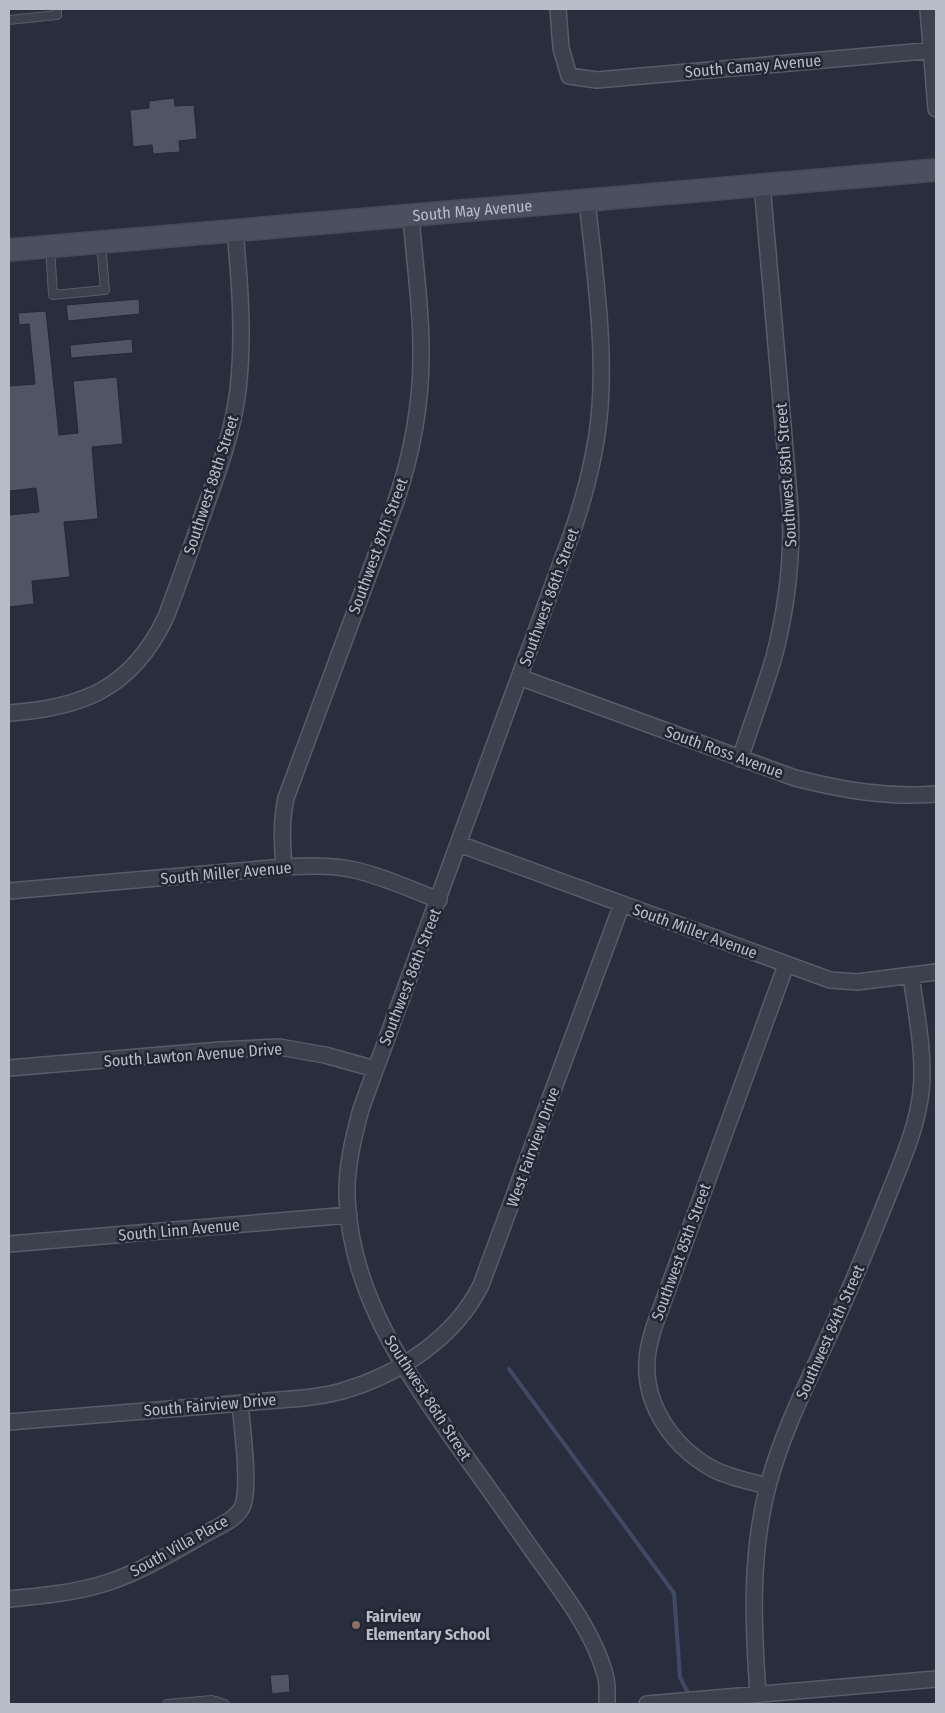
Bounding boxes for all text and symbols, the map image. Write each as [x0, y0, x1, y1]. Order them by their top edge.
street label: South Camay Avenue [684, 51, 822, 81]
street label: South May Avenue [412, 195, 533, 225]
street label: Southwest 85th Street [771, 401, 801, 548]
street label: Southwest 88th Street [180, 412, 243, 557]
street label: Southwest 87th Street [345, 475, 412, 617]
street label: Southwest 86th Street [515, 525, 583, 669]
street label: South Ross Avenue [662, 722, 786, 782]
street label: South Miller Avenue [160, 858, 292, 888]
street label: South Miller Avenue [630, 900, 760, 962]
street label: Southwest 86th Street [375, 905, 445, 1048]
street label: South Lawton Avenue Drive [103, 1039, 283, 1071]
street label: West Fairview Drive [502, 1084, 564, 1210]
street label: Southwest 85th Street [647, 1180, 715, 1323]
street label: South Linn Avenue [117, 1215, 241, 1245]
street label: Southwest 84th Street [792, 1261, 868, 1402]
street label: Southwest 86th Street [380, 1332, 476, 1465]
street label: South Fairview Drive [143, 1390, 277, 1420]
street label: South Villa Place [127, 1511, 231, 1581]
place label: Fairview Elementary School [366, 1607, 491, 1644]
marker: Fairview Elementary School [350, 1619, 362, 1631]

